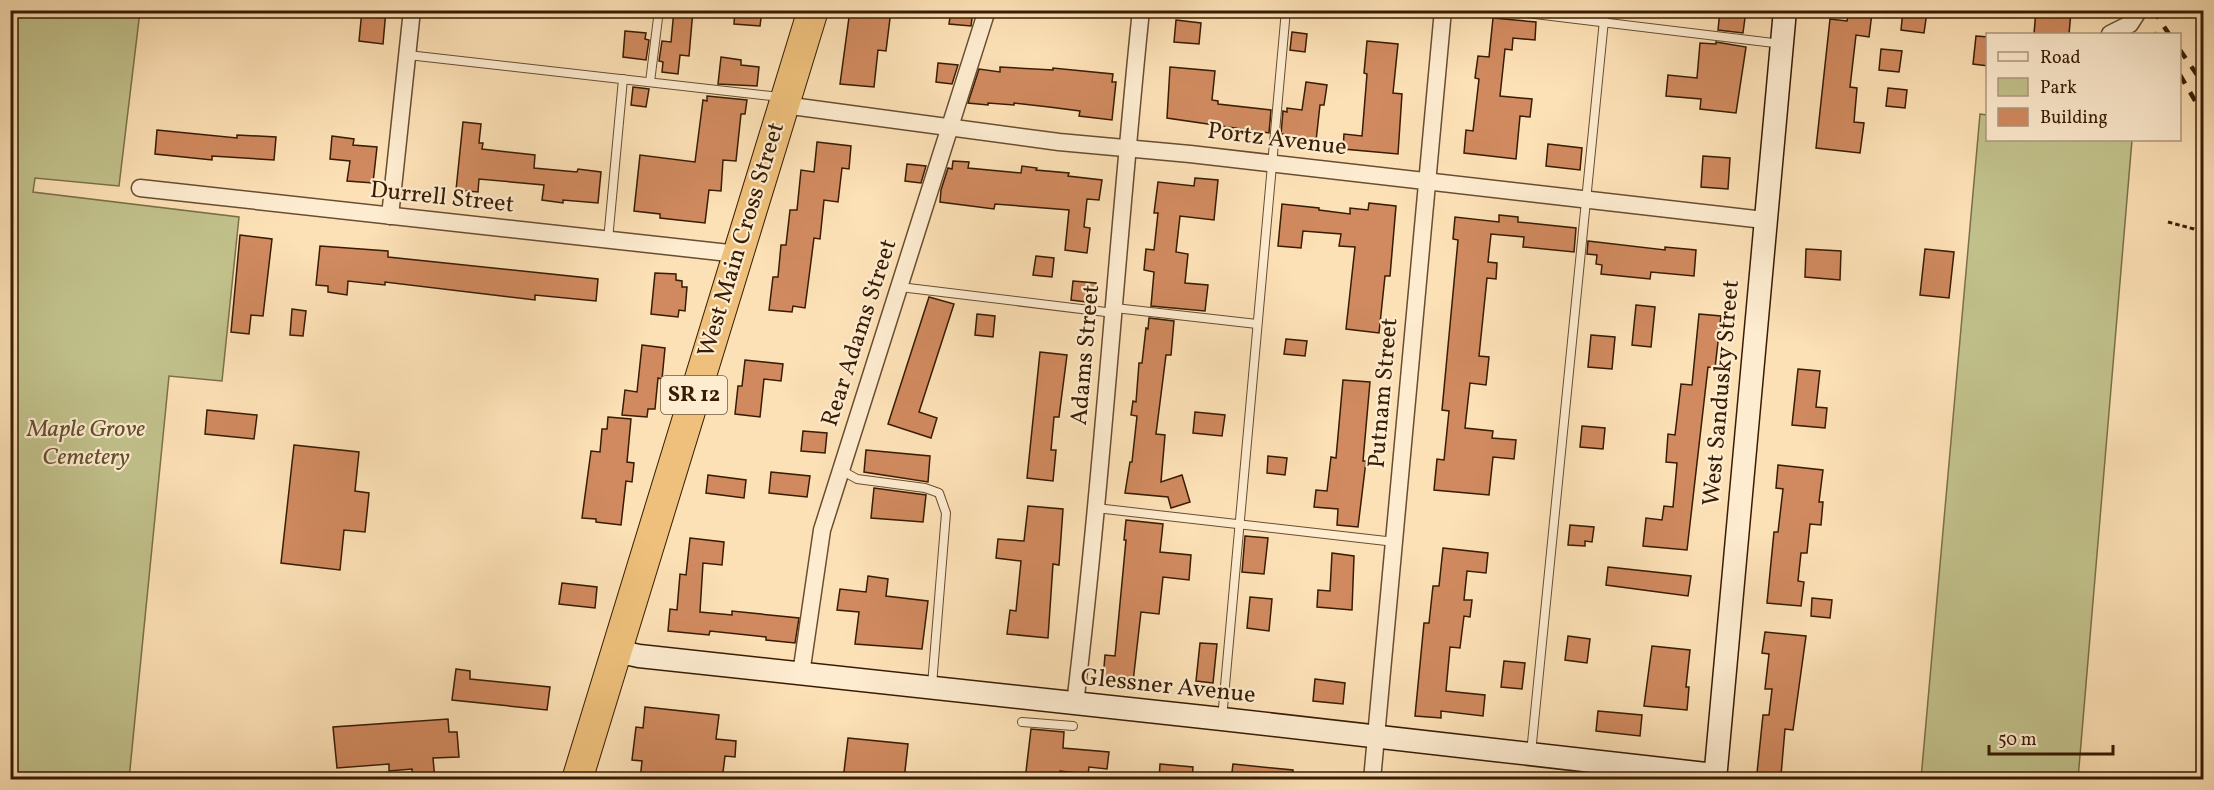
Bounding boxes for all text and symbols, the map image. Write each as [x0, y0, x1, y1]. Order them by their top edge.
legend [1986, 33, 2181, 141]
text: Road [2040, 46, 2081, 71]
text: Park [2040, 76, 2077, 101]
text: Building [2040, 106, 2108, 131]
street label: Portz Avenue [1205, 115, 1349, 165]
street label: West Main Cross Street [690, 118, 794, 362]
street label: Durrell Street [368, 174, 516, 222]
street label: Rear Adams Street [814, 235, 906, 431]
street label: West Sandusky Street [1695, 278, 1749, 508]
street label: Adams Street [1063, 283, 1109, 427]
street label: Putnam Street [1360, 316, 1408, 470]
road number: SR 12 [661, 376, 727, 414]
park label: Maple Grove Cemetery [26, 413, 145, 475]
street label: Glessner Avenue [1079, 661, 1257, 713]
scale bar [1989, 718, 2114, 756]
text: 50 m [1998, 728, 2037, 753]

